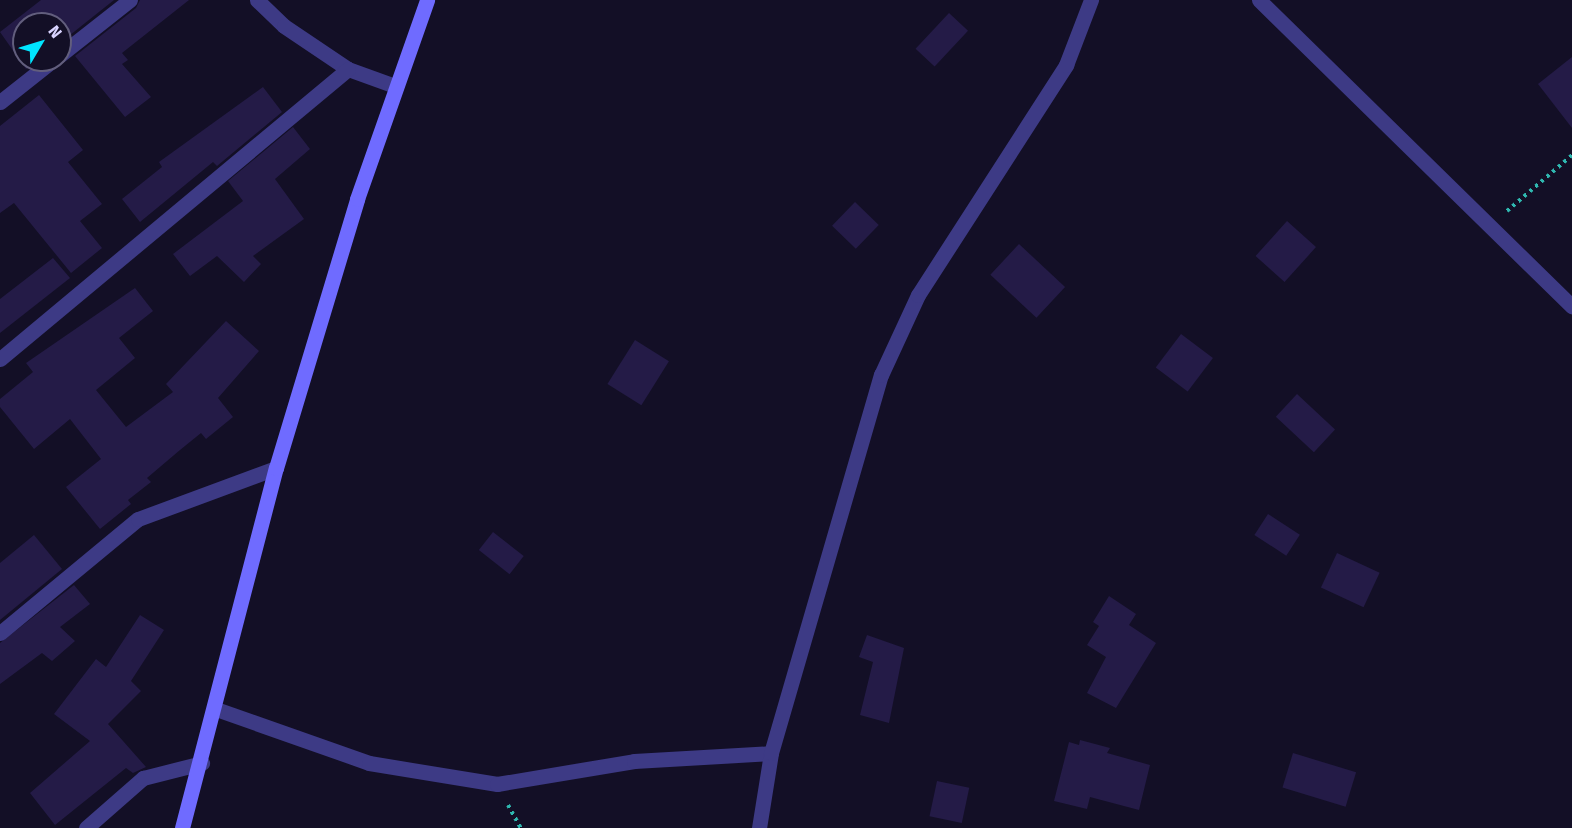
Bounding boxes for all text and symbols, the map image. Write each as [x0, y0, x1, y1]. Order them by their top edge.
north arrow [12, 12, 72, 72]
text: N [44, 22, 66, 42]

